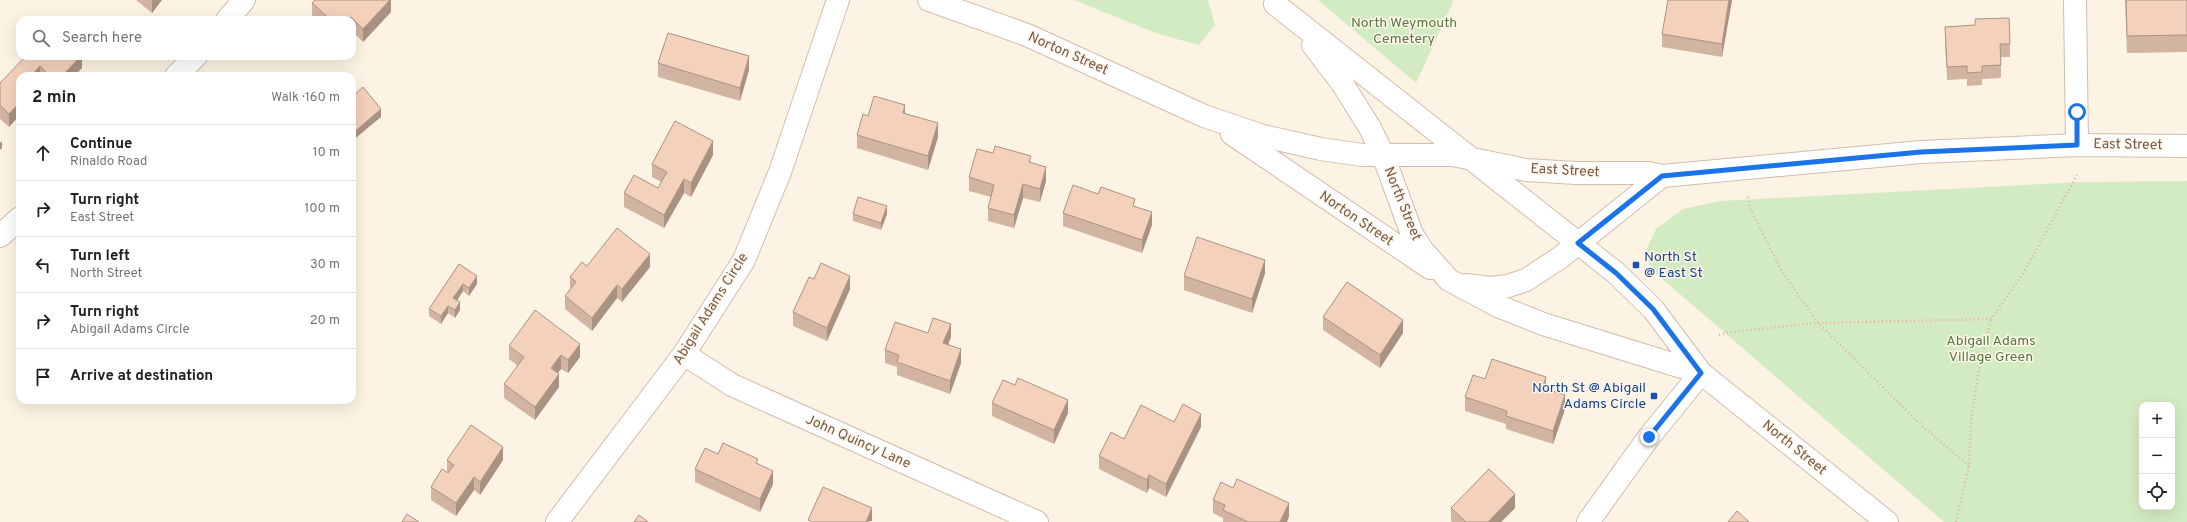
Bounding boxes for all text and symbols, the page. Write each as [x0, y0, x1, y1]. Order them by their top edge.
park label: North Weymouth Cemetery [1351, 15, 1457, 48]
search box [16, 16, 356, 60]
icon: search [30, 27, 52, 49]
text: Search here [62, 29, 142, 48]
street label: Norton Street [1025, 29, 1111, 79]
text: 2 min [32, 87, 76, 109]
text: Walk · 160 m [271, 90, 340, 106]
route start [2068, 103, 2086, 121]
text: Continue [70, 135, 132, 154]
street label: East Street [2093, 136, 2163, 154]
icon: ahead [32, 142, 54, 164]
text: 10 m [313, 145, 340, 161]
text: Rinaldo Road [70, 154, 147, 170]
street label: East Street [1530, 161, 1600, 181]
street label: North Street [1379, 165, 1425, 243]
street label: Norton Street [1316, 188, 1396, 250]
text: Turn right [70, 191, 139, 210]
icon: right [32, 198, 54, 220]
text: 100 m [304, 201, 340, 217]
text: East Street [70, 210, 134, 226]
text: Turn left [70, 247, 130, 266]
place label: North St @ East St [1644, 249, 1703, 282]
street label: Abigail Adams Circle [670, 250, 752, 368]
icon: left [32, 254, 54, 276]
text: 30 m [310, 257, 340, 273]
marker: North St @ East St [1631, 260, 1641, 270]
text: North Street [70, 266, 143, 282]
text: Turn right [70, 303, 139, 322]
icon: right [32, 310, 54, 332]
text: 20 m [310, 313, 340, 329]
text: Abigail Adams Circle [70, 322, 189, 338]
park label: Abigail Adams Village Green [1946, 333, 2036, 366]
icon: arrive [32, 366, 54, 388]
text: Arrive at destination [70, 367, 213, 386]
place label: North St @ Abigail Adams Circle [1532, 380, 1646, 413]
marker: North St @ Abigail Adams Circle [1649, 391, 1659, 401]
map controls [2139, 402, 2175, 510]
button: + [2139, 402, 2175, 438]
street label: John Quincy Lane [803, 411, 913, 473]
street label: North Street [1758, 417, 1830, 479]
route end [1640, 428, 1658, 446]
button: − [2139, 438, 2175, 474]
button: locate [2139, 474, 2175, 510]

